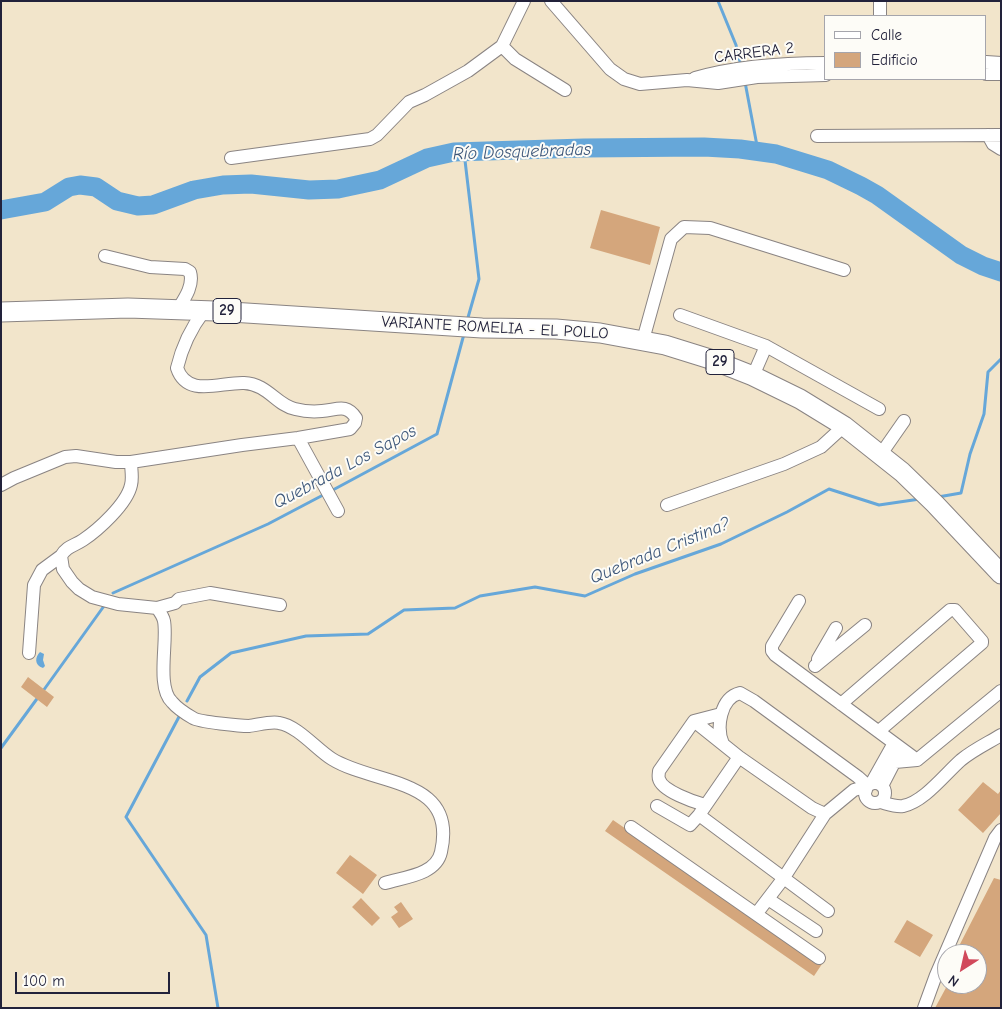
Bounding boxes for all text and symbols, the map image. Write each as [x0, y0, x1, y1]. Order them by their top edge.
legend [824, 15, 987, 80]
text: Calle [871, 26, 902, 44]
street label: CARRERA 2 [713, 39, 795, 67]
text: Edificio [871, 51, 918, 69]
water label: Río Dosquebradas [452, 139, 592, 165]
road number: 29 [213, 298, 241, 324]
street label: VARIANTE ROMELIA - EL POLLO [381, 312, 609, 344]
road number: 29 [706, 350, 734, 374]
water label: Quebrada Los Sapos [270, 420, 420, 514]
water label: Quebrada Cristina? [587, 513, 733, 589]
north arrow [937, 944, 987, 994]
scale bar [18, 962, 172, 994]
text: N [945, 971, 962, 990]
text: 100 m [23, 972, 65, 990]

